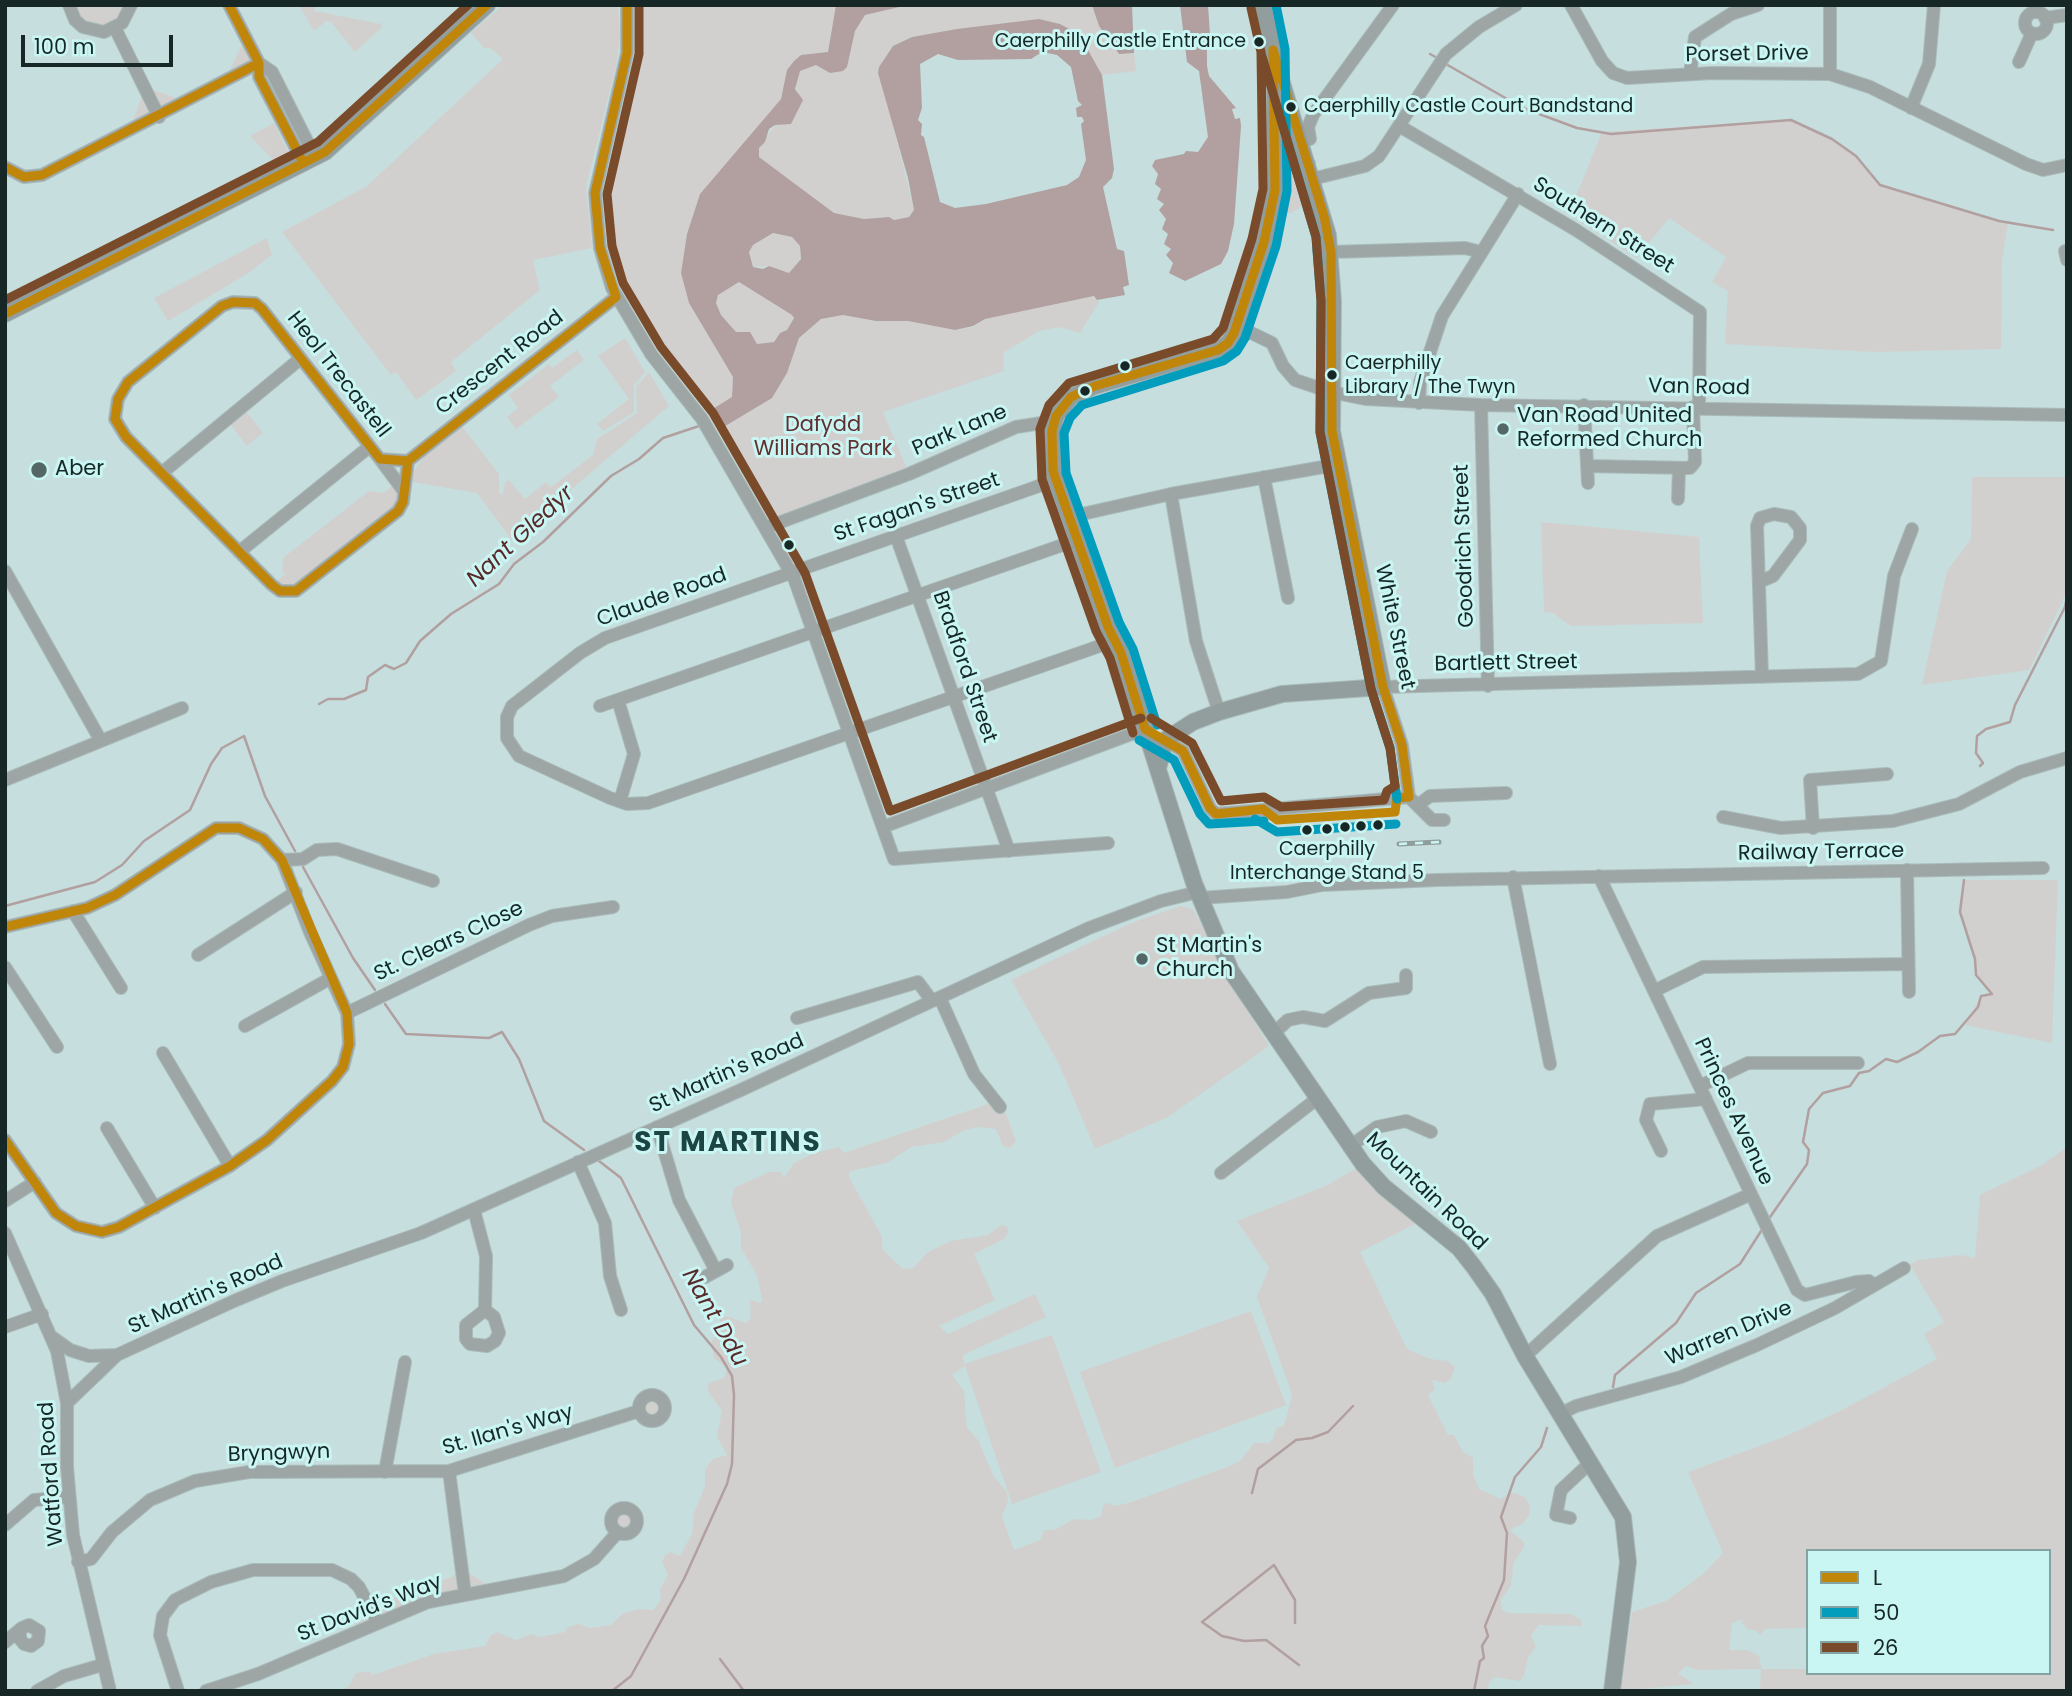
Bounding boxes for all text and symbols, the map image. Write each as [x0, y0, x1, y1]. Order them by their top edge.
scale bar [24, 21, 177, 65]
place label: Caerphilly Castle Entrance [995, 31, 1246, 53]
text: 100 m [34, 32, 94, 61]
marker: Caerphilly Castle Entrance [1252, 35, 1266, 49]
street label: Porset Drive [1685, 41, 1809, 69]
place label: Caerphilly Castle Court Bandstand [1304, 96, 1633, 118]
marker: Caerphilly Castle Court Bandstand [1284, 100, 1298, 114]
street label: Southern Street [1528, 172, 1678, 280]
street label: Crescent Road [431, 305, 569, 421]
street label: Heol Trecastell [281, 307, 395, 443]
place label: Caerphilly Library / The Twyn [1345, 353, 1516, 397]
unlabelled marker [1118, 359, 1132, 373]
marker: Caerphilly Library / The Twyn [1325, 368, 1339, 382]
street label: Van Road [1648, 375, 1750, 401]
unlabelled marker [1078, 384, 1092, 398]
street label: Park Lane [909, 400, 1011, 462]
place label: Van Road United Reformed Church [1517, 404, 1703, 454]
park label: Dafydd Williams Park [754, 413, 892, 463]
marker: Van Road United Reformed Church [1495, 421, 1511, 437]
place label: Aber [55, 457, 104, 483]
marker: Aber [29, 460, 49, 480]
street label: Goodrich Street [1450, 464, 1480, 628]
street label: St Fagan's Street [831, 468, 1003, 548]
water label: Nant Gledyr [462, 480, 580, 594]
unlabelled marker [782, 538, 796, 552]
street label: White Street [1368, 562, 1420, 692]
street label: Claude Road [594, 563, 730, 633]
street label: Bradford Street [926, 588, 1002, 746]
street label: Bartlett Street [1434, 650, 1578, 678]
unlabelled marker [1371, 818, 1385, 832]
unlabelled marker [1354, 819, 1368, 833]
unlabelled marker [1338, 820, 1352, 834]
marker: Caerphilly Interchange Stand 5 [1320, 822, 1334, 836]
unlabelled marker [1300, 823, 1314, 837]
place label: Caerphilly Interchange Stand 5 [1230, 839, 1424, 883]
street label: Railway Terrace [1738, 839, 1904, 867]
street label: St. Clears Close [370, 896, 528, 988]
place label: St Martin's Church [1156, 934, 1262, 984]
marker: St Martin's Church [1134, 951, 1150, 967]
street label: St Martin's Road [646, 1029, 808, 1119]
street label: Princes Avenue [1688, 1034, 1778, 1190]
district label: ST MARTINS [636, 1127, 820, 1161]
street label: Mountain Road [1360, 1128, 1492, 1256]
street label: St Martin's Road [125, 1250, 287, 1340]
water label: Nant Ddu [675, 1264, 753, 1372]
street label: Warren Drive [1662, 1296, 1796, 1372]
street label: St. Ilan's Way [440, 1400, 576, 1462]
street label: Watford Road [34, 1401, 70, 1547]
street label: Bryngwyn [227, 1440, 331, 1468]
legend [1806, 1549, 2051, 1675]
text: L [1873, 1563, 1882, 1592]
street label: St David's Way [294, 1570, 446, 1648]
text: 50 [1873, 1598, 1899, 1627]
text: 26 [1873, 1633, 1898, 1662]

